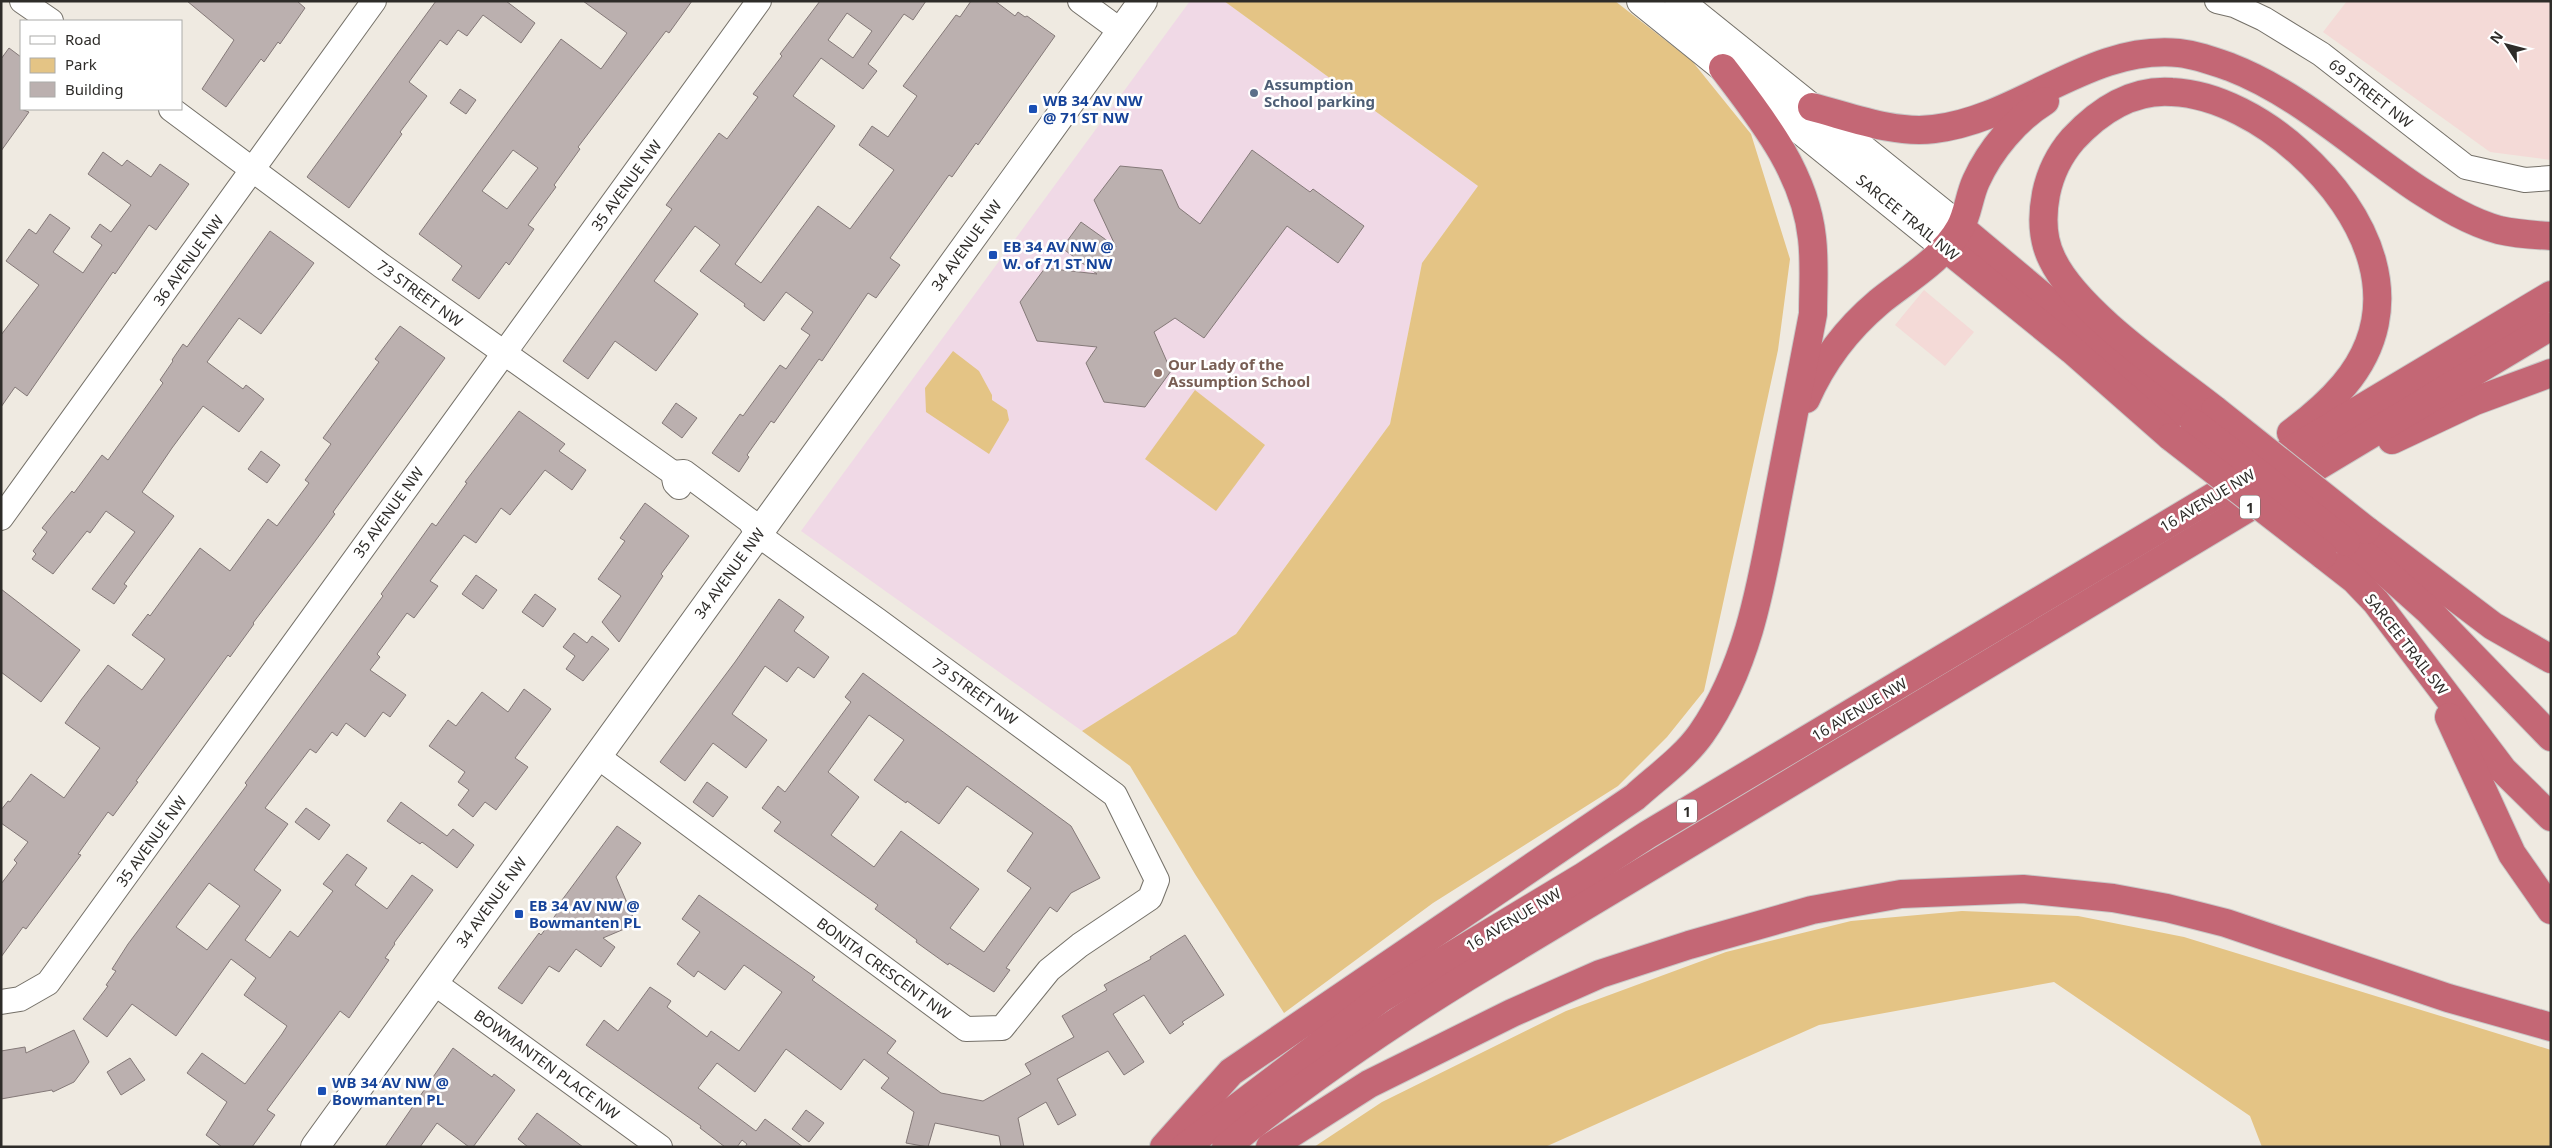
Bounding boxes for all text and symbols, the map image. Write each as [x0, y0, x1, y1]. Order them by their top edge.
legend [20, 20, 182, 110]
north arrow [2482, 20, 2532, 70]
text: N [2485, 27, 2507, 47]
text: Road [65, 29, 101, 49]
text: Park [65, 54, 97, 74]
street label: 69 STREET NW [2325, 54, 2417, 132]
place label: Assumption School parking [1264, 74, 1375, 111]
text: Building [65, 79, 123, 99]
marker: Assumption School parking [1248, 87, 1260, 99]
place label: WB 34 AV NW @ 71 ST NW [1043, 90, 1143, 127]
marker: WB 34 AV NW @ 71 ST NW [1027, 103, 1039, 115]
street label: 35 AVENUE NW [586, 136, 666, 234]
street label: SARCEE TRAIL NW [1852, 169, 1964, 265]
street label: 34 AVENUE NW [926, 196, 1006, 294]
street label: 36 AVENUE NW [148, 211, 228, 309]
place label: EB 34 AV NW @ W. of 71 ST NW [1003, 236, 1114, 273]
marker: EB 34 AV NW @ W. of 71 ST NW [987, 249, 999, 261]
street label: 73 STREET NW [373, 255, 467, 331]
place label: Our Lady of the Assumption School [1168, 354, 1310, 391]
marker: Our Lady of the Assumption School [1152, 367, 1164, 379]
street label: 35 AVENUE NW [348, 463, 428, 561]
street label: 16 AVENUE NW [2156, 465, 2258, 535]
road number: 1 [2240, 496, 2260, 518]
street label: 34 AVENUE NW [689, 524, 769, 622]
street label: SARCEE TRAIL SW [2361, 589, 2453, 699]
street label: 73 STREET NW [928, 653, 1022, 729]
street label: 16 AVENUE NW [1808, 673, 1910, 745]
street label: 35 AVENUE NW [111, 792, 191, 890]
road number: 1 [1677, 799, 1697, 822]
street label: 34 AVENUE NW [451, 853, 531, 951]
street label: 16 AVENUE NW [1462, 883, 1564, 955]
place label: EB 34 AV NW @ Bowmanten PL [529, 895, 641, 932]
marker: EB 34 AV NW @ Bowmanten PL [513, 908, 525, 920]
street label: BONITA CRESCENT NW [813, 913, 955, 1023]
street label: BOWMANTEN PLACE NW [470, 1004, 624, 1124]
place label: WB 34 AV NW @ Bowmanten PL [332, 1072, 449, 1109]
marker: WB 34 AV NW @ Bowmanten PL [316, 1085, 328, 1097]

